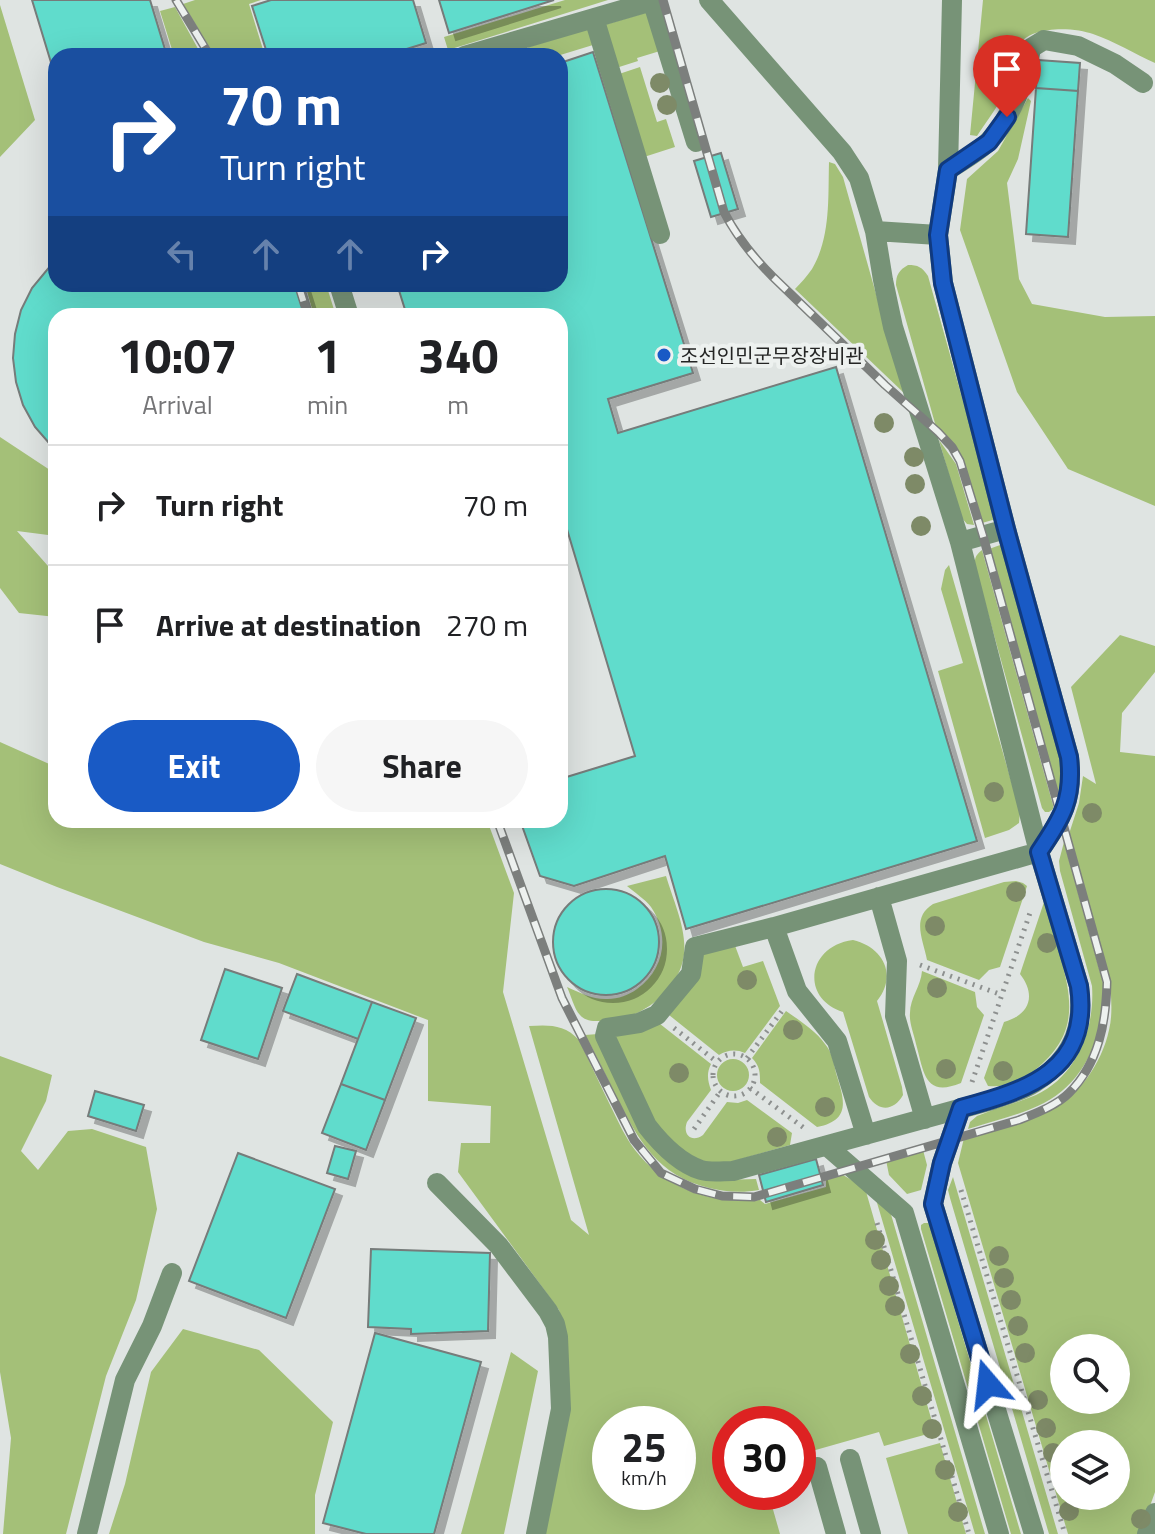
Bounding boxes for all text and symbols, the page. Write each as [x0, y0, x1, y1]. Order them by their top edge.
pin [973, 35, 1041, 117]
icon: arrive [985, 47, 1029, 91]
text: 70 m [220, 62, 342, 147]
icon: right [88, 80, 192, 184]
text: Turn right [220, 139, 365, 194]
icon: left [160, 232, 204, 276]
icon: ahead [244, 232, 288, 276]
icon: ahead [328, 232, 372, 276]
icon: right [412, 232, 456, 276]
text: 10:07 [118, 319, 237, 392]
text: 1 [314, 319, 341, 392]
text: 340 [418, 319, 498, 392]
place label: 조선인민군무장장비관 [680, 340, 864, 371]
marker: 조선인민군무장장비관 [655, 346, 673, 364]
text: Arrival [142, 385, 213, 424]
text: min [307, 385, 348, 424]
text: m [447, 385, 469, 424]
text: Turn right [156, 482, 284, 528]
text: 70 m [463, 482, 528, 528]
icon: right [88, 483, 132, 527]
text: Arrive at destination [156, 602, 421, 648]
text: 270 m [446, 602, 528, 648]
icon: arrive [88, 603, 132, 647]
button: Exit [88, 720, 300, 812]
button: Share [316, 720, 528, 812]
map controls [1050, 1334, 1130, 1510]
button: search [1050, 1334, 1130, 1414]
position arrow [946, 1342, 1030, 1426]
speed limit sign: 30 [712, 1406, 816, 1510]
text: 25 [622, 1417, 666, 1478]
button: layers [1050, 1430, 1130, 1510]
text: km/h [621, 1462, 667, 1493]

